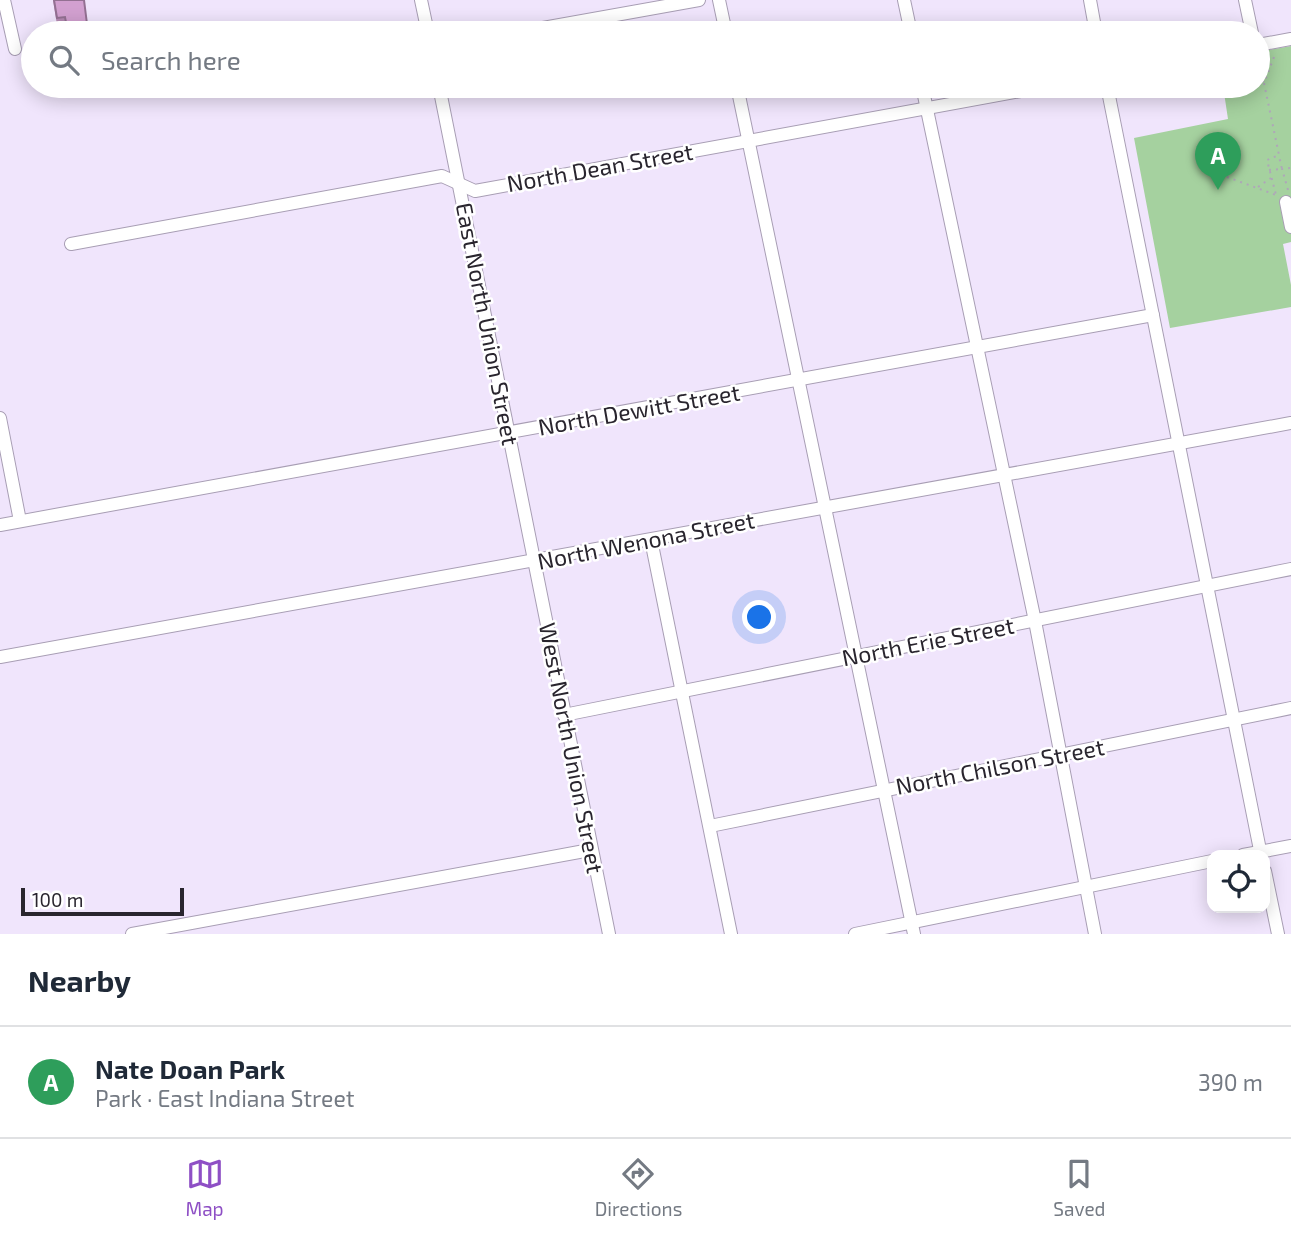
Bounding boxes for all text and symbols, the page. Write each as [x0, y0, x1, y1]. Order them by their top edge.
search box [21, 21, 1270, 98]
icon: search [45, 41, 83, 79]
text: Search here [101, 44, 241, 75]
pin: A [1195, 132, 1241, 190]
street label: North Dean Street [505, 137, 695, 197]
street label: East North Union Street [451, 200, 525, 448]
street label: North Dewitt Street [536, 377, 742, 441]
street label: North Wenona Street [535, 505, 757, 575]
your location [742, 600, 776, 634]
street label: North Erie Street [839, 611, 1017, 671]
street label: West North Union Street [534, 620, 610, 876]
street label: North Chilson Street [893, 732, 1107, 800]
map controls [1207, 850, 1270, 913]
button: locate [1207, 850, 1270, 913]
scale bar [21, 885, 184, 917]
text: 100 m [32, 888, 83, 911]
text: Nearby [28, 962, 131, 998]
text: Nate Doan Park [95, 1053, 285, 1084]
text: A [43, 1068, 59, 1096]
text: 390 m [1198, 1068, 1263, 1096]
text: Park · East Indiana Street [95, 1084, 355, 1112]
tab: Map [186, 1155, 224, 1220]
tab: Directions [595, 1155, 682, 1220]
tab: Saved [1053, 1155, 1105, 1220]

